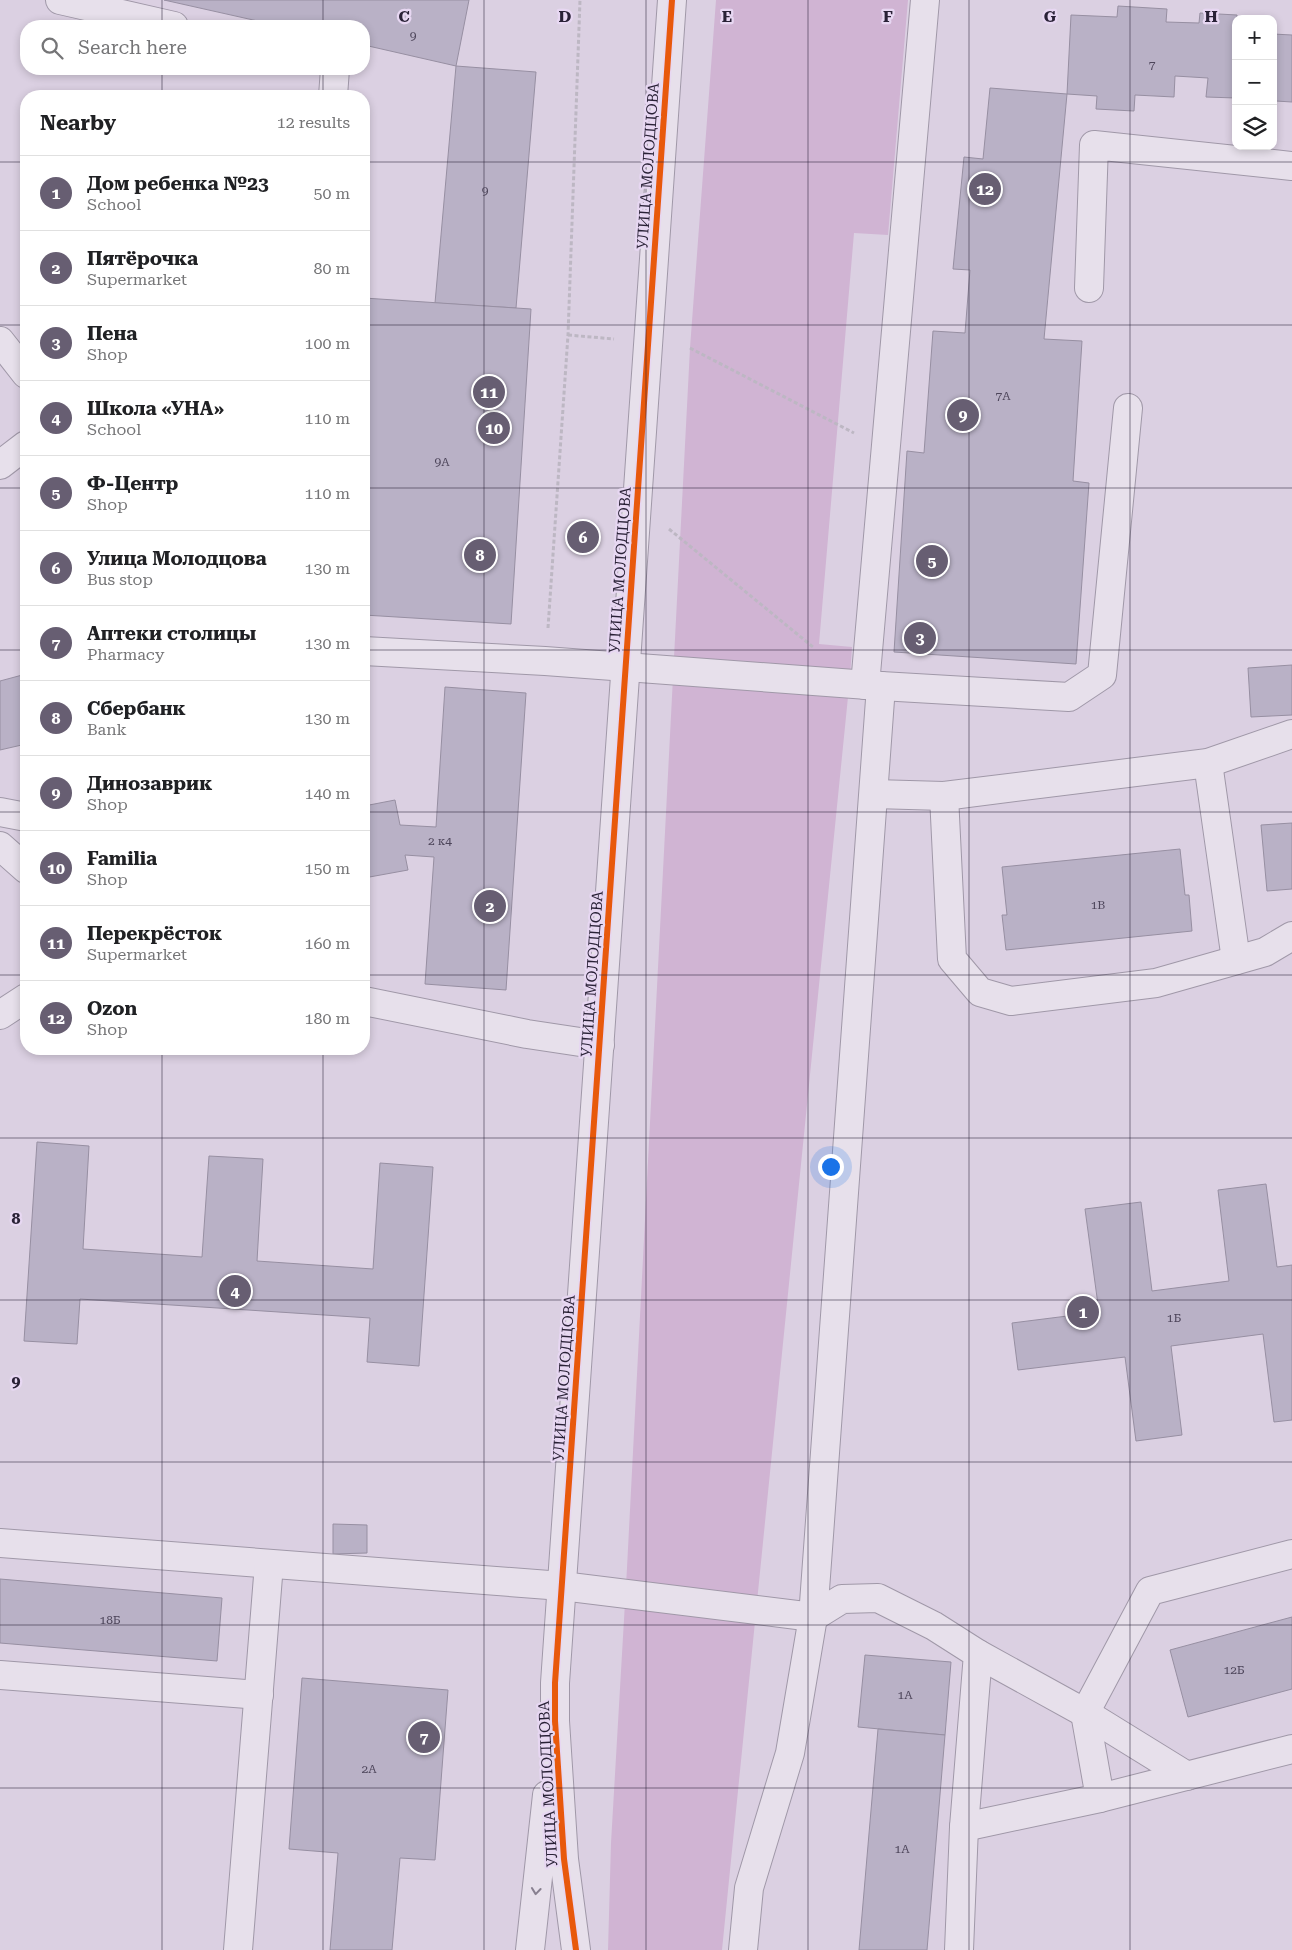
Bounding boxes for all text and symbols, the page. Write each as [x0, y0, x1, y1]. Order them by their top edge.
text: C [398, 7, 410, 26]
text: D [559, 7, 572, 26]
text: E [722, 7, 732, 26]
text: F [883, 7, 893, 26]
text: G [1044, 7, 1057, 26]
text: H [1204, 7, 1218, 26]
map controls [1232, 15, 1277, 150]
button: + [1232, 15, 1277, 60]
search box [20, 20, 370, 75]
house number: 9 [410, 29, 417, 43]
icon: search [38, 34, 66, 62]
text: Search here [78, 36, 187, 59]
house number: 7 [1149, 58, 1156, 72]
button: − [1232, 60, 1277, 105]
street label: УЛИЦА МОЛОДЦОВА [633, 82, 663, 250]
button: layers [1232, 105, 1277, 150]
text: Nearby [40, 111, 116, 135]
text: 12 results [277, 113, 350, 132]
pin: 12 [969, 170, 1001, 208]
text: Дом ребенка №23 [87, 172, 269, 195]
text: 1 [52, 184, 60, 203]
text: 50 m [313, 184, 350, 203]
house number: 9 [482, 184, 489, 198]
text: School [87, 195, 141, 214]
text: Пятёрочка [87, 247, 198, 270]
text: 2 [52, 259, 60, 278]
text: 80 m [313, 259, 350, 278]
text: Supermarket [87, 270, 187, 289]
text: Пена [87, 322, 138, 345]
text: 3 [52, 334, 60, 353]
text: 100 m [304, 334, 350, 353]
text: Shop [87, 345, 128, 364]
pin: 11 [473, 373, 505, 411]
house number: 7А [995, 389, 1011, 403]
pin: 9 [947, 396, 979, 434]
text: Школа «УНА» [87, 397, 224, 420]
text: 4 [52, 409, 60, 428]
text: 110 m [304, 409, 350, 428]
pin: 10 [478, 409, 510, 447]
text: School [87, 420, 141, 439]
house number: 9А [434, 455, 450, 469]
text: Ф-Центр [87, 472, 178, 495]
text: 5 [52, 484, 60, 503]
text: 110 m [304, 484, 350, 503]
street label: УЛИЦА МОЛОДЦОВА [605, 486, 635, 654]
text: Shop [87, 495, 128, 514]
pin: 6 [567, 518, 599, 556]
pin: 8 [464, 536, 496, 574]
pin: 5 [916, 542, 948, 580]
text: Улица Молодцова [87, 547, 267, 570]
text: 6 [52, 559, 60, 578]
text: 130 m [304, 559, 350, 578]
text: Bus stop [87, 570, 153, 589]
pin: 3 [904, 619, 936, 657]
text: Аптеки столицы [87, 622, 256, 645]
text: 7 [52, 634, 60, 653]
text: 130 m [304, 634, 350, 653]
text: Pharmacy [87, 645, 164, 664]
text: Сбербанк [87, 697, 186, 720]
text: 8 [52, 709, 60, 728]
text: 130 m [304, 709, 350, 728]
text: Bank [87, 720, 127, 739]
text: Динозаврик [87, 772, 212, 795]
text: 9 [52, 784, 60, 803]
text: 140 m [304, 784, 350, 803]
text: Shop [87, 795, 128, 814]
house number: 2 к4 [428, 834, 452, 848]
text: Familia [87, 847, 157, 870]
text: 10 [47, 859, 65, 878]
text: 150 m [304, 859, 350, 878]
text: Shop [87, 870, 128, 889]
pin: 2 [474, 887, 506, 925]
street label: УЛИЦА МОЛОДЦОВА [577, 890, 607, 1058]
house number: 1В [1091, 898, 1105, 912]
text: Перекрёсток [87, 922, 222, 945]
text: 11 [47, 934, 65, 953]
text: 160 m [304, 934, 350, 953]
text: Supermarket [87, 945, 187, 964]
text: Ozon [87, 997, 137, 1020]
text: 12 [47, 1009, 65, 1028]
text: 180 m [304, 1009, 350, 1028]
text: Shop [87, 1020, 128, 1039]
your location [818, 1154, 844, 1180]
text: 8 [12, 1209, 21, 1228]
pin: 4 [219, 1272, 251, 1310]
pin: 1 [1067, 1293, 1099, 1331]
street label: УЛИЦА МОЛОДЦОВА [549, 1294, 579, 1462]
house number: 1Б [1167, 1311, 1182, 1325]
text: 9 [12, 1372, 21, 1391]
house number: 18Б [99, 1613, 121, 1627]
house number: 12Б [1223, 1663, 1245, 1677]
house number: 1А [897, 1688, 913, 1702]
street label: УЛИЦА МОЛОДЦОВА [535, 1700, 561, 1868]
pin: 7 [408, 1718, 440, 1756]
house number: 2А [361, 1762, 377, 1776]
house number: 1А [894, 1842, 910, 1856]
one-way arrow [531, 1888, 542, 1896]

